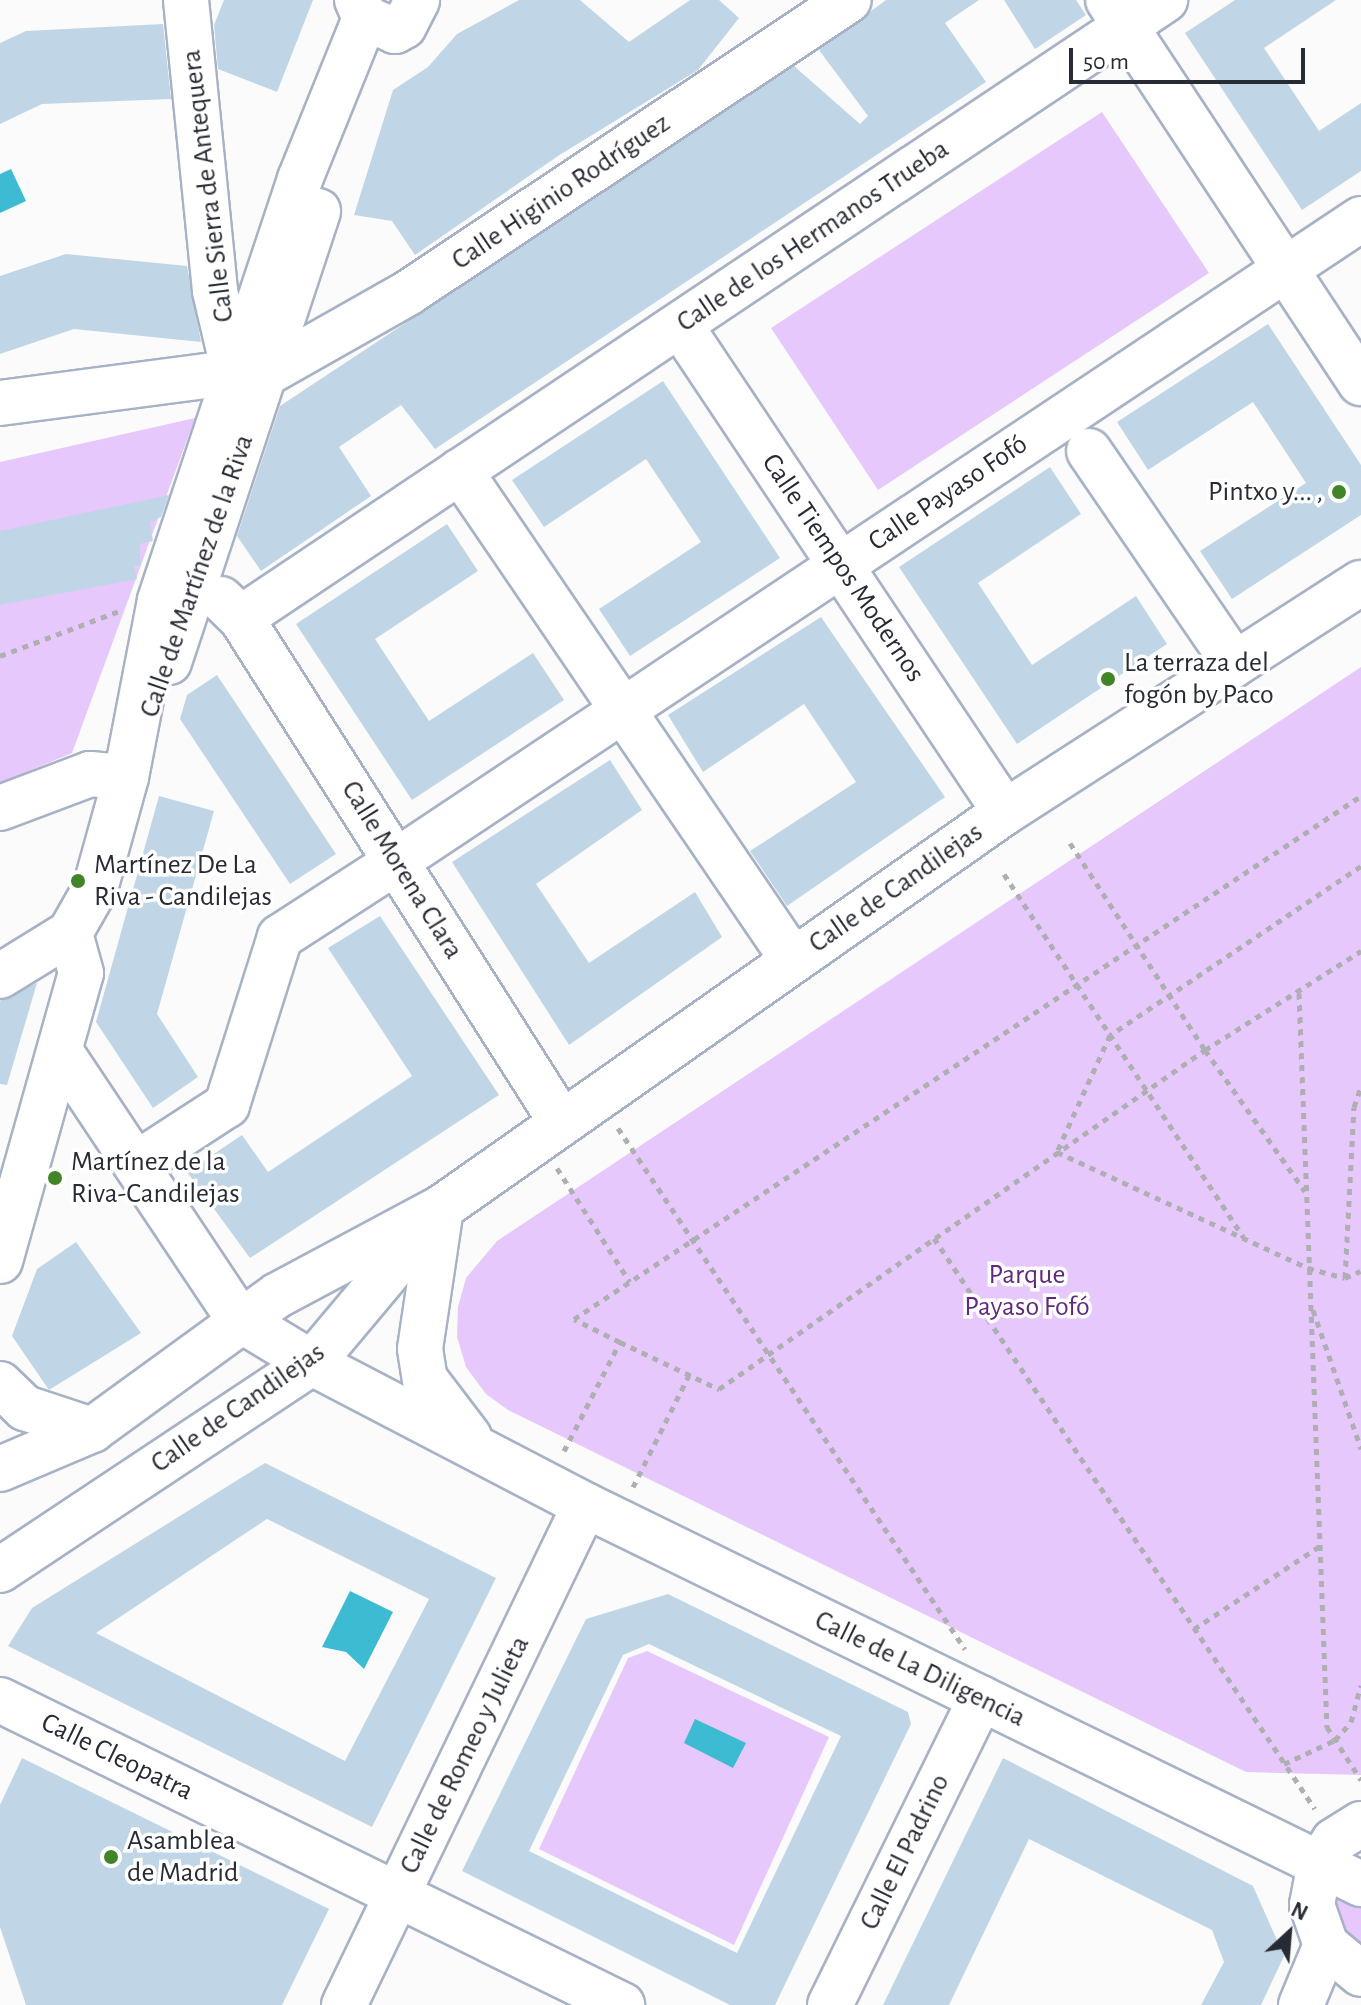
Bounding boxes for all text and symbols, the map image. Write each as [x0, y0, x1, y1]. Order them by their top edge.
scale bar [1073, 32, 1309, 82]
street label: Calle Sierra de Antequera [175, 48, 241, 324]
text: 50 m [1083, 50, 1129, 74]
street label: Calle Higinio Rodríguez [446, 107, 676, 277]
street label: Calle de los Hermanos Trueba [671, 132, 955, 340]
street label: Calle Payaso Fofó [862, 427, 1034, 559]
street label: Calle de Martínez de la Riva [133, 430, 261, 722]
street label: Calle Tiempos Modernos [754, 448, 932, 688]
place label: Pintxo y... , [1208, 475, 1323, 509]
marker: Pintxo y... , [1330, 483, 1348, 501]
place label: La terraza del fogón by Paco [1124, 646, 1274, 712]
marker: La terraza del fogón by Paco [1099, 670, 1117, 688]
street label: Calle Morena Clara [334, 775, 470, 965]
street label: Calle de Candilejas [803, 816, 989, 960]
place label: Martínez De La Riva - Candilejas [94, 848, 272, 914]
marker: Martínez De La Riva - Candilejas [69, 872, 87, 890]
place label: Martínez de la Riva-Candilejas [71, 1145, 240, 1211]
marker: Martínez de la Riva-Candilejas [46, 1169, 64, 1187]
park label: Parque Payaso Fofó [964, 1258, 1090, 1324]
street label: Calle de Candilejas [145, 1336, 331, 1480]
street label: Calle de La Diligencia [809, 1603, 1031, 1735]
street label: Calle de Romeo y Julieta [393, 1631, 537, 1879]
street label: Calle Cleopatra [36, 1706, 198, 1808]
street label: Calle El Padrino [853, 1769, 957, 1935]
place label: Asamblea de Madrid [127, 1824, 239, 1890]
marker: Asamblea de Madrid [102, 1848, 120, 1866]
north arrow [1249, 1893, 1329, 1973]
text: N [1288, 1898, 1311, 1925]

